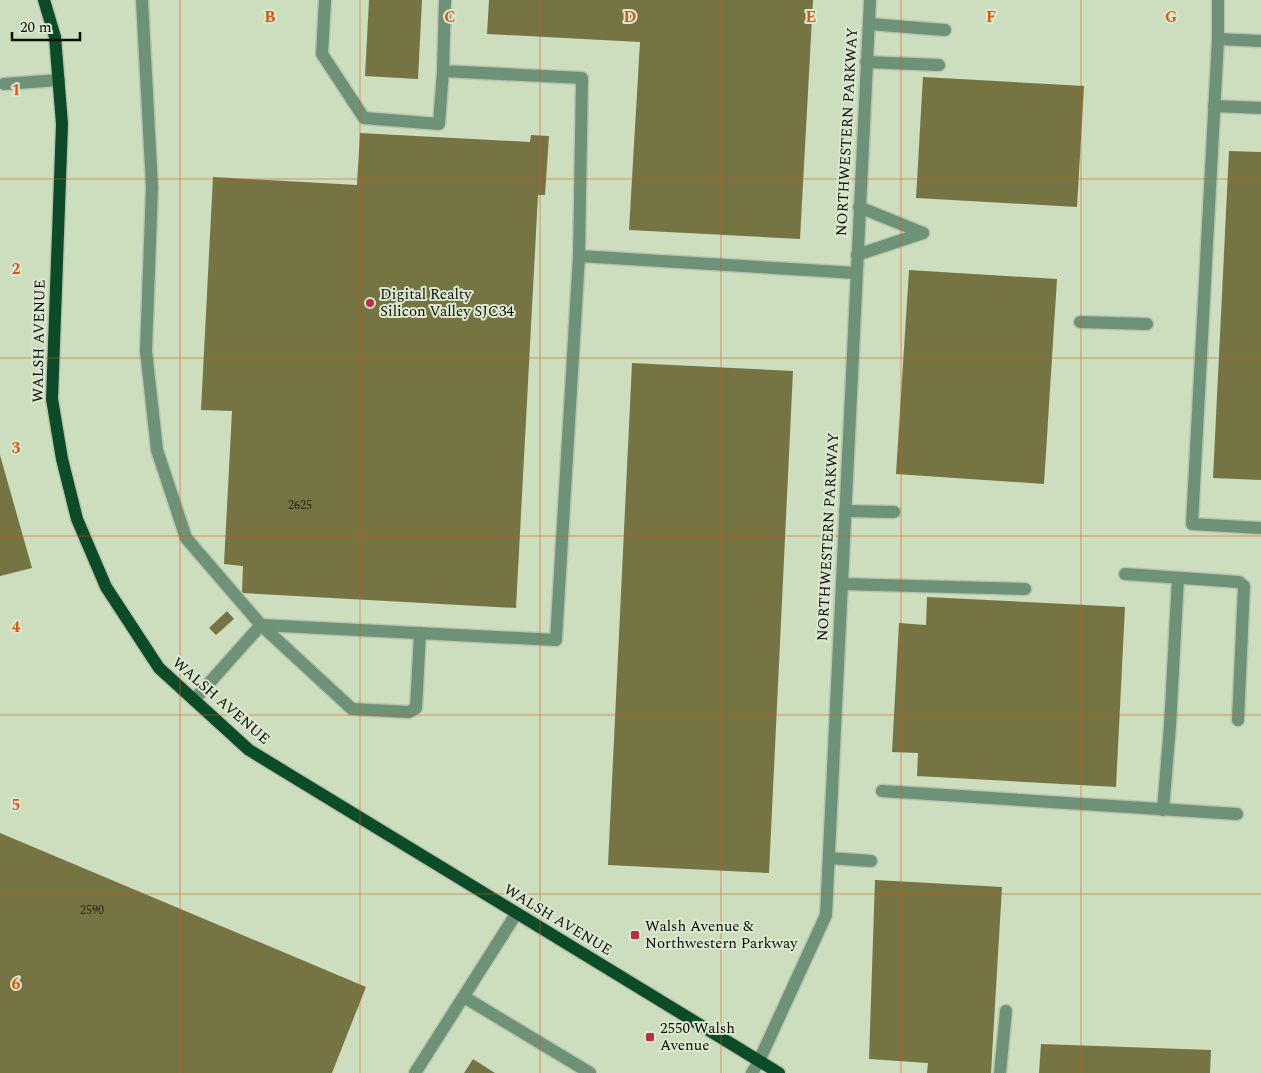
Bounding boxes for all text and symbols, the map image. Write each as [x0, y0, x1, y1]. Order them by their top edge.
text: B [264, 5, 276, 29]
text: C [444, 5, 456, 29]
text: D [624, 5, 637, 29]
text: E [806, 5, 816, 29]
text: F [986, 5, 996, 29]
text: G [1165, 5, 1177, 29]
scale bar [12, 10, 80, 42]
text: 20 m [20, 16, 52, 39]
street label: NORTHWESTERN PARKWAY [830, 27, 864, 237]
text: 1 [12, 78, 20, 102]
text: 2 [12, 257, 21, 281]
street label: WALSH AVENUE [26, 279, 52, 403]
place label: Digital Realty Silicon Valley SJC34 [380, 283, 514, 323]
marker: Digital Realty Silicon Valley SJC34 [364, 297, 376, 309]
street label: NORTHWESTERN PARKWAY [811, 432, 845, 642]
text: 3 [12, 436, 21, 460]
house number: 2625 [288, 496, 312, 515]
text: 4 [12, 615, 21, 639]
street label: WALSH AVENUE [167, 652, 275, 750]
text: 5 [12, 793, 20, 817]
street label: WALSH AVENUE [499, 878, 617, 962]
house number: 2590 [80, 901, 104, 920]
place label: Walsh Avenue & Northwestern Parkway [645, 915, 798, 955]
marker: Walsh Avenue & Northwestern Parkway [629, 929, 641, 941]
text: 6 [12, 972, 21, 996]
place label: 2550 Walsh Avenue [660, 1017, 735, 1057]
marker: 2550 Walsh Avenue [644, 1031, 656, 1043]

